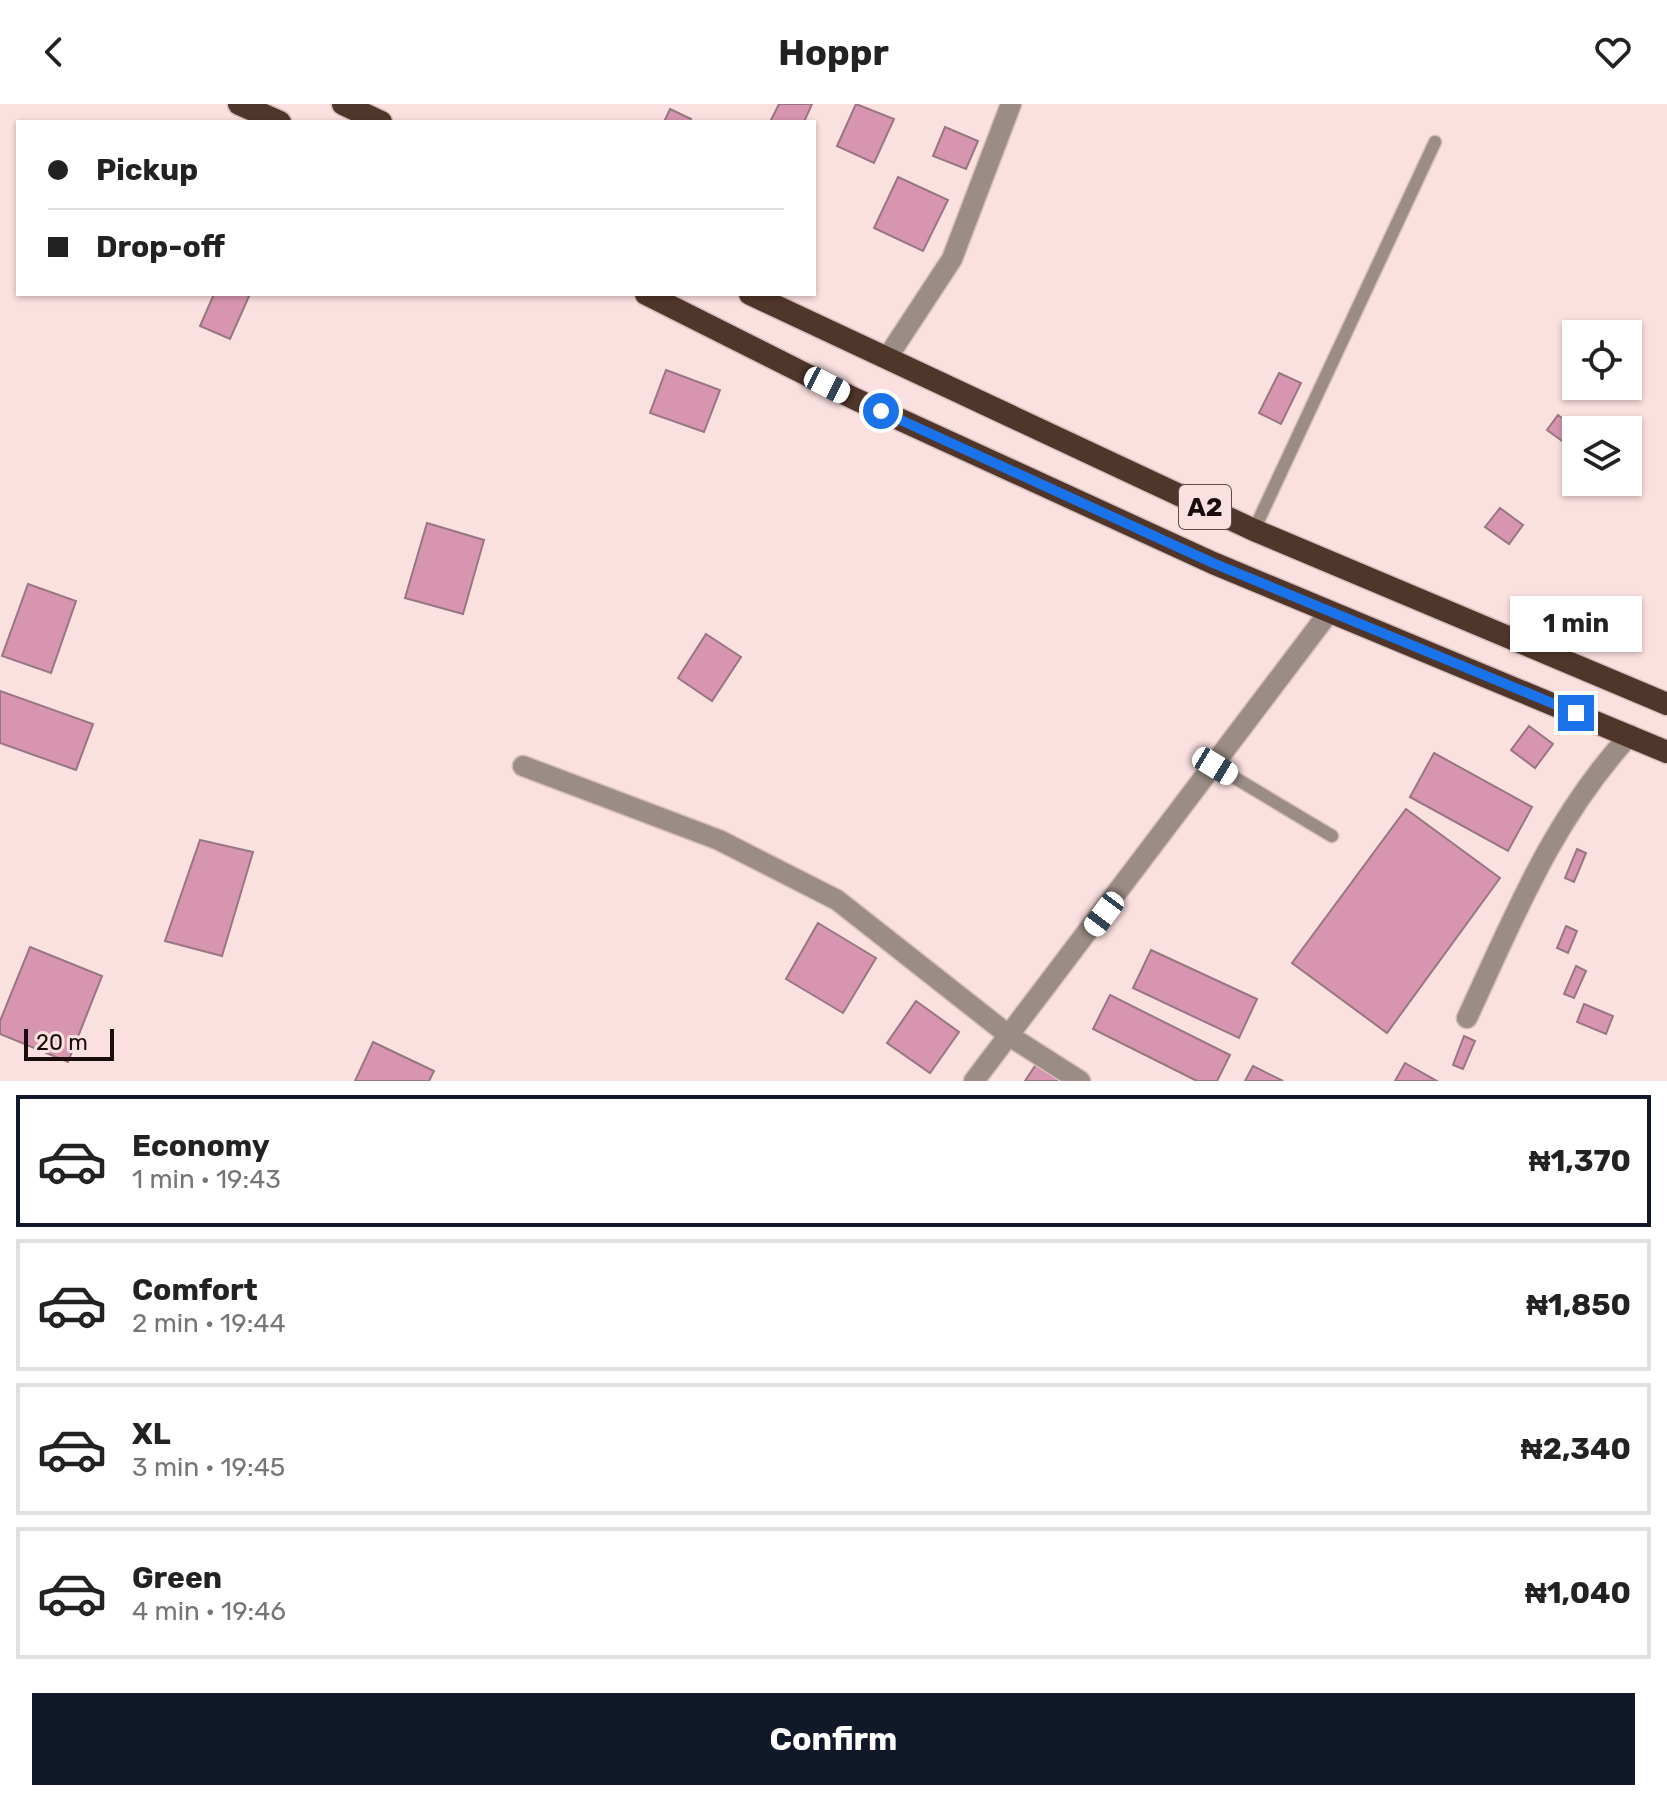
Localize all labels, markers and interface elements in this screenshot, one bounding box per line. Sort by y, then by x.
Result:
icon: back [32,30,76,74]
icon: heart [1591,30,1635,74]
text: Hoppr [778,31,889,74]
text: Pickup [96,152,198,188]
text: Drop-off [96,229,225,265]
map controls [1562,320,1642,496]
button: locate [1562,320,1642,400]
car [800,363,854,407]
route start [863,393,899,429]
button: layers [1562,416,1642,496]
road number: A2 [1179,485,1231,529]
callout: 1 min [1510,597,1642,653]
text: 1 min [1543,608,1609,639]
route end [1558,695,1594,731]
car [1188,743,1242,789]
car [1080,888,1128,940]
scale bar [24,1025,114,1061]
text: 20 m [36,1029,88,1056]
icon: car [36,1125,108,1197]
text: Economy [132,1128,270,1164]
text: ₦1,370 [1529,1143,1631,1179]
text: 1 min · 19:43 [132,1164,281,1195]
icon: car [36,1269,108,1341]
text: Comfort [132,1272,258,1308]
text: ₦1,850 [1526,1287,1631,1323]
text: 2 min · 19:44 [132,1308,286,1339]
icon: car [36,1413,108,1485]
text: XL [132,1416,171,1452]
text: ₦2,340 [1521,1431,1631,1467]
text: 3 min · 19:45 [132,1452,285,1483]
icon: car [36,1557,108,1629]
text: Green [132,1560,222,1596]
text: ₦1,040 [1525,1575,1631,1611]
text: 4 min · 19:46 [132,1596,286,1627]
button: Confirm [32,1693,1635,1785]

